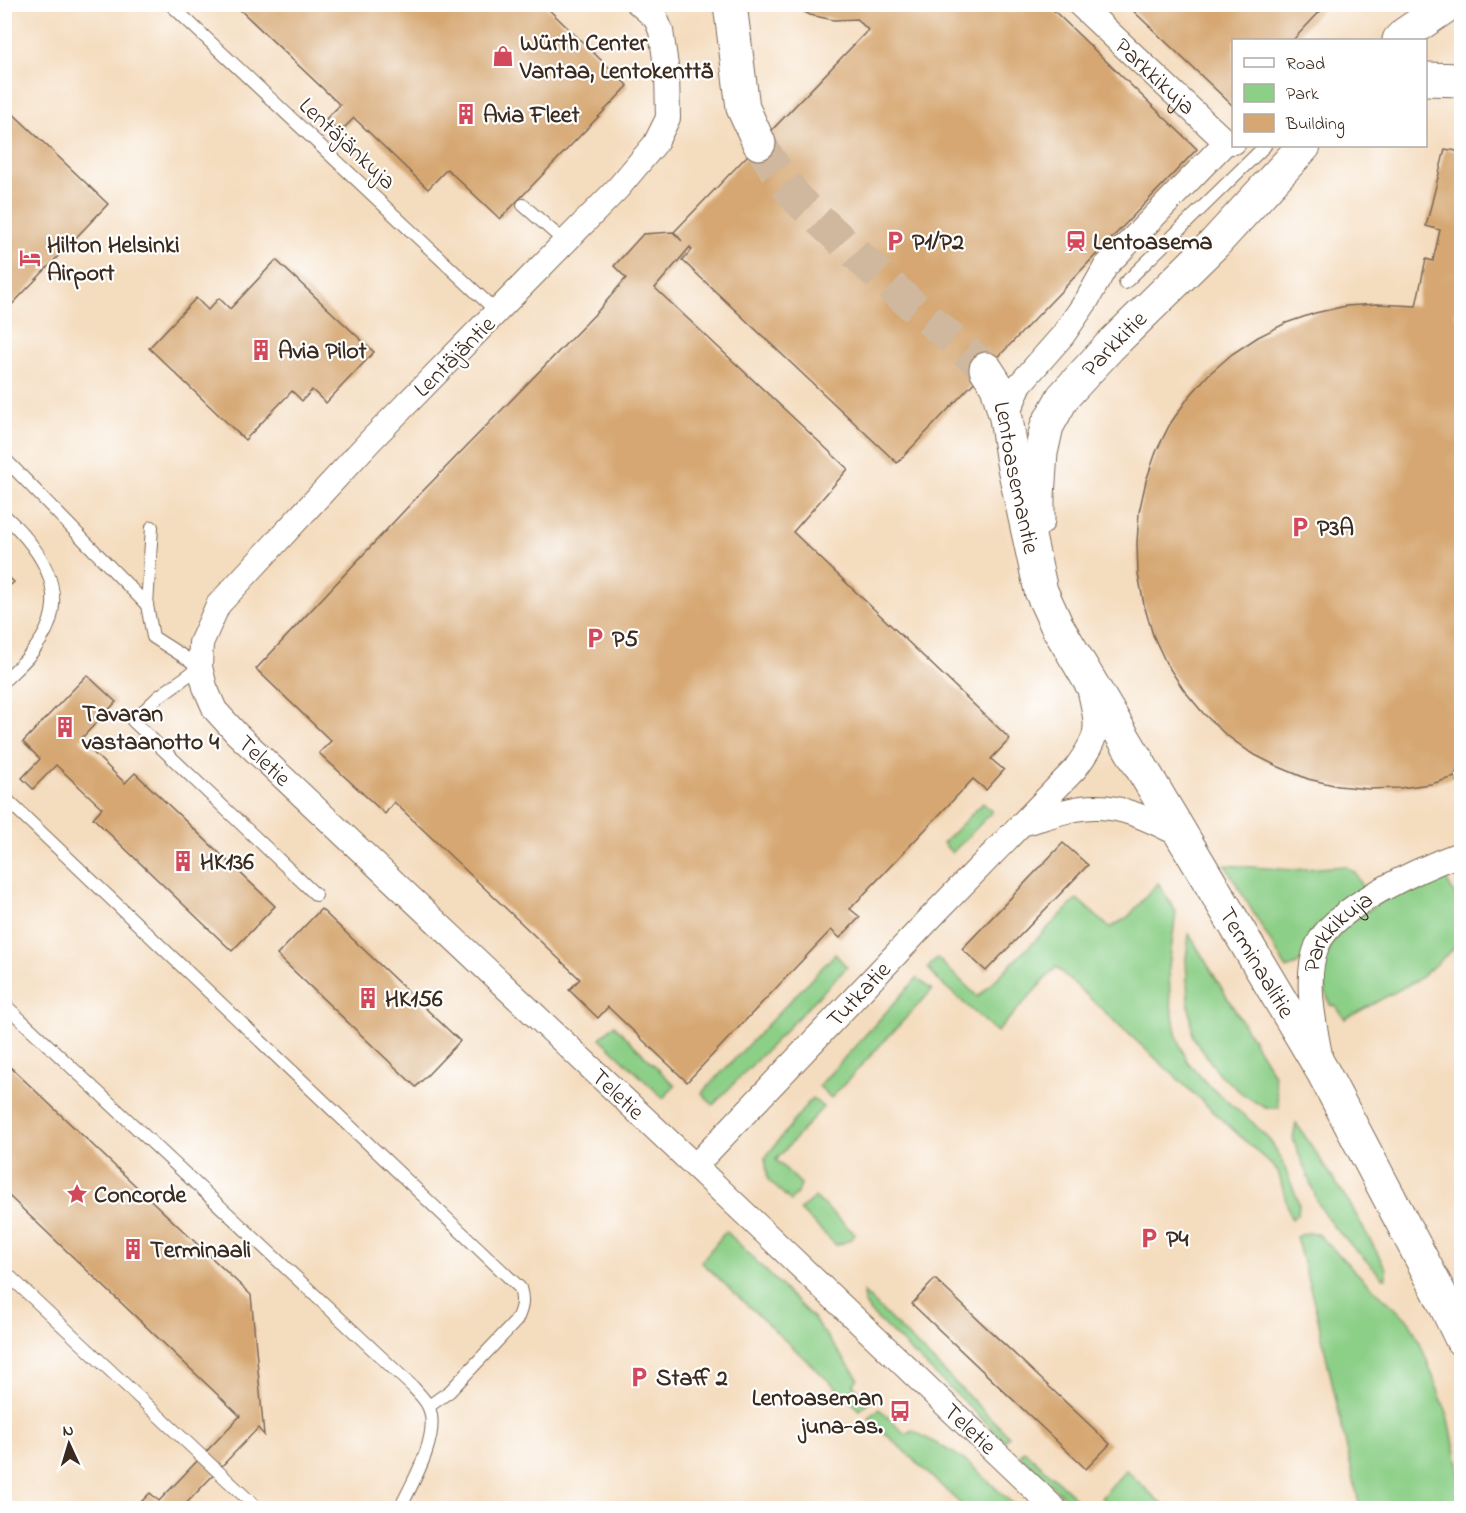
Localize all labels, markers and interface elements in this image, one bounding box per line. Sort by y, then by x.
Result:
place label: Würth Center Vantaa, Lentokenttä [519,27,714,90]
street label: Parkkikuja [1105,31,1202,125]
legend [1232,39,1427,147]
shop icon: Würth Center Vantaa, Lentokenttä [491,44,515,68]
text: Road [1286,52,1325,78]
text: Park [1286,82,1319,108]
street label: Lentäjänkuja [290,90,403,199]
place label: Avia Fleet [483,99,580,134]
building icon: Avia Fleet [454,102,478,126]
text: Building [1285,112,1345,139]
place label: P1/P2 [912,226,964,261]
place label: Lentoasema [1093,226,1213,261]
place label: Hilton Helsinki Airport [47,229,180,292]
parking icon: P1/P2 [883,229,907,253]
station icon: Lentoasema [1064,229,1088,253]
hotel icon: Hilton Helsinki Airport [18,246,42,270]
street label: Parkkitie [1075,303,1157,386]
street label: Lentäjäntie [407,309,505,407]
place label: Avia Pilot [278,335,368,370]
building icon: Avia Pilot [249,338,273,362]
street label: Lentoasemantie [982,398,1047,558]
place label: P3A [1317,512,1354,547]
parking icon: P3A [1288,515,1312,539]
place label: P5 [612,623,638,658]
parking icon: P5 [583,626,607,650]
place label: Tavaran vastaanotto 4 [81,698,219,761]
building icon: Tavaran vastaanotto 4 [53,715,77,739]
street label: Teletie [228,728,298,796]
place label: HK136 [200,846,254,881]
building icon: HK136 [171,849,195,873]
street label: Parkkikuja [1296,884,1381,975]
street label: Terminaalitie [1209,901,1302,1026]
street label: Tutkatie [819,954,901,1037]
place label: HK156 [385,983,443,1018]
building icon: HK156 [356,986,380,1010]
street label: Teletie [582,1061,651,1130]
place label: Concorde [94,1179,188,1214]
place icon: Concorde [65,1182,89,1206]
place label: P4 [1166,1223,1188,1258]
parking icon: P4 [1137,1226,1161,1250]
place label: Terminaali [150,1234,251,1269]
building icon: Terminaali [121,1237,145,1261]
place label: Staff 2 [656,1362,728,1397]
parking icon: Staff 2 [627,1365,651,1389]
place label: Lentoaseman juna-as. [752,1382,883,1445]
street label: Teletie [934,1396,1004,1465]
bus stop icon: Lentoaseman juna-as. [888,1399,912,1423]
north arrow [39,1414,99,1474]
text: N [62,1419,75,1443]

